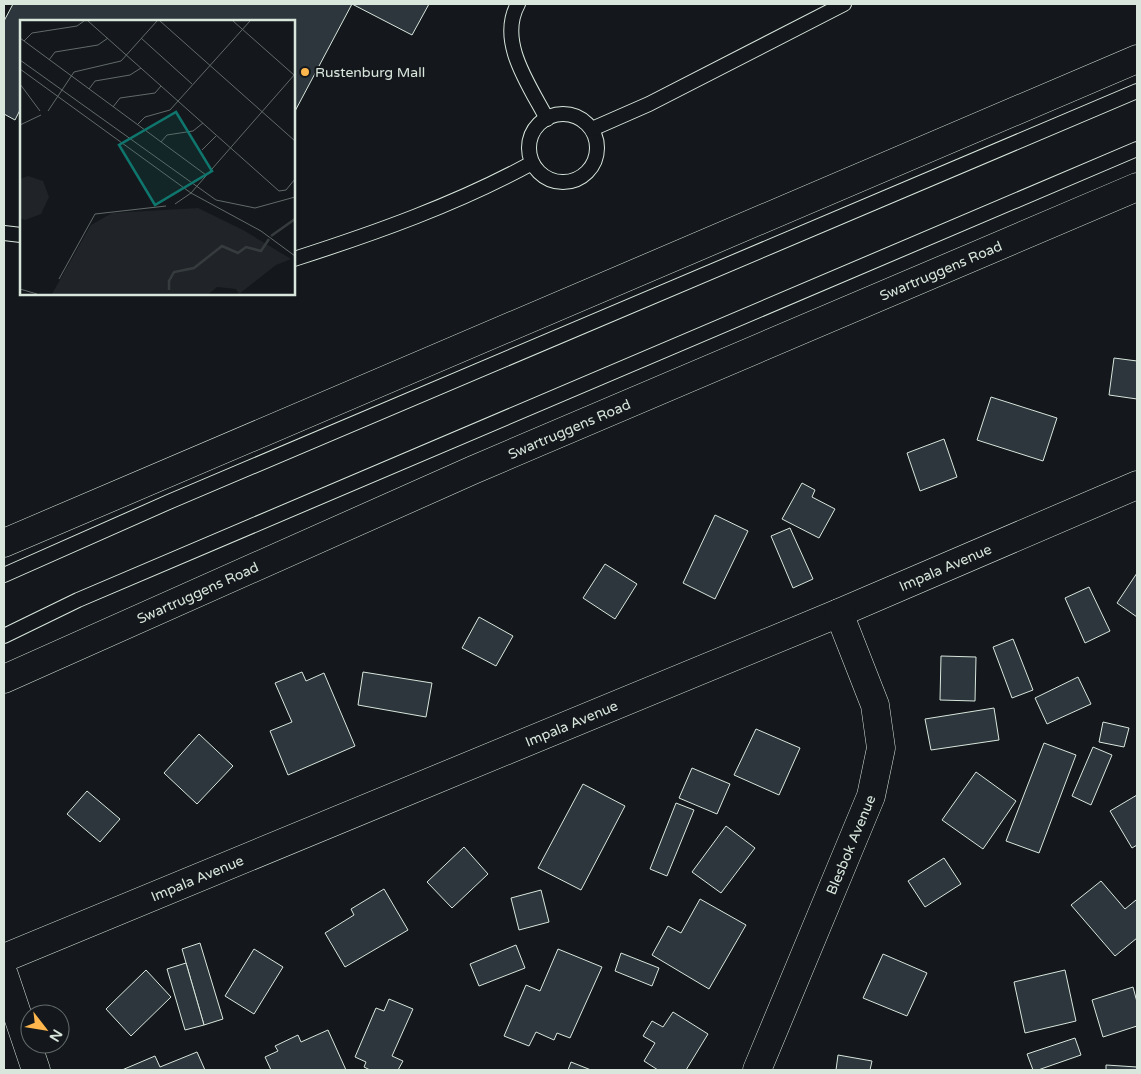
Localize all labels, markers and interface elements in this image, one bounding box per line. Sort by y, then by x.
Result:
inset map [20,20,295,295]
place label: Rustenburg Mall [315,64,425,81]
marker: Rustenburg Mall [299,66,311,78]
street label: Swartruggens Road [877,237,1005,305]
street label: Swartruggens Road [506,396,633,463]
street label: Impala Avenue [897,541,994,595]
street label: Swartruggens Road [134,559,261,628]
street label: Impala Avenue [523,697,621,751]
street label: Blesbok Avenue [823,792,880,897]
street label: Impala Avenue [149,852,246,905]
north arrow [20,1004,70,1054]
text: N [46,1026,66,1045]

